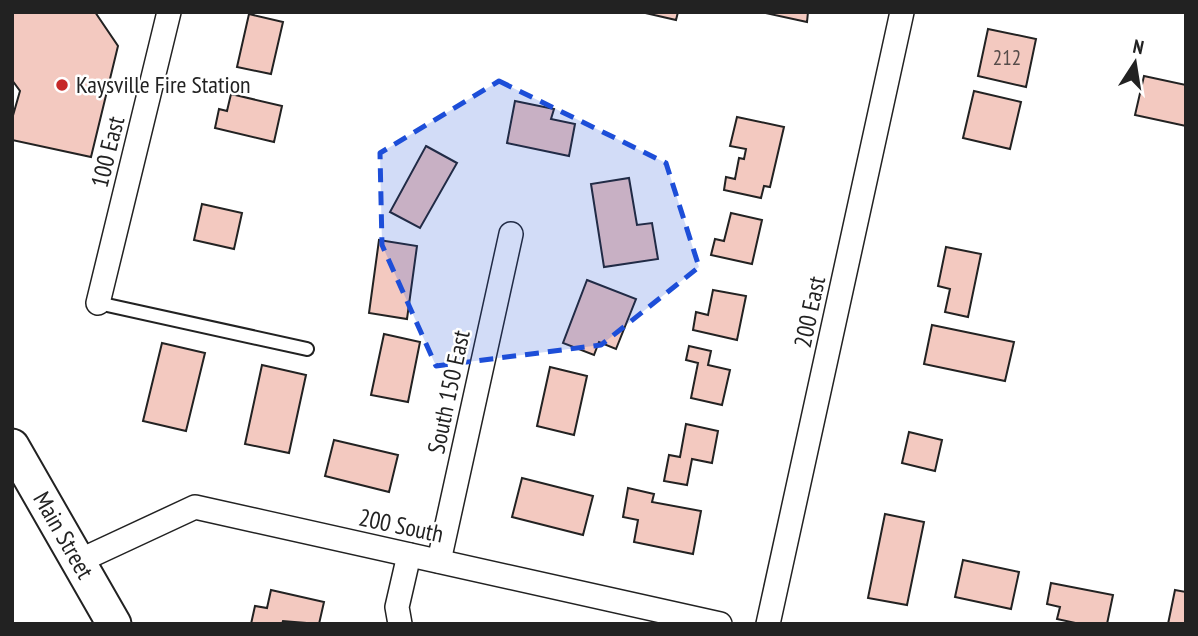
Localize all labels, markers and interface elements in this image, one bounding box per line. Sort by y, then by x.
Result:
north arrow [1100,28,1170,98]
text: N [1131,34,1146,59]
house number: 212 [993,44,1021,71]
place label: Kaysville Fire Station [76,69,251,100]
marker: Kaysville Fire Station [54,77,70,93]
street label: 100 East [84,113,131,191]
street label: 200 East [787,273,832,350]
street label: South 150 East [420,327,477,456]
street label: Main Street [26,486,101,585]
street label: 200 South [356,501,446,550]

